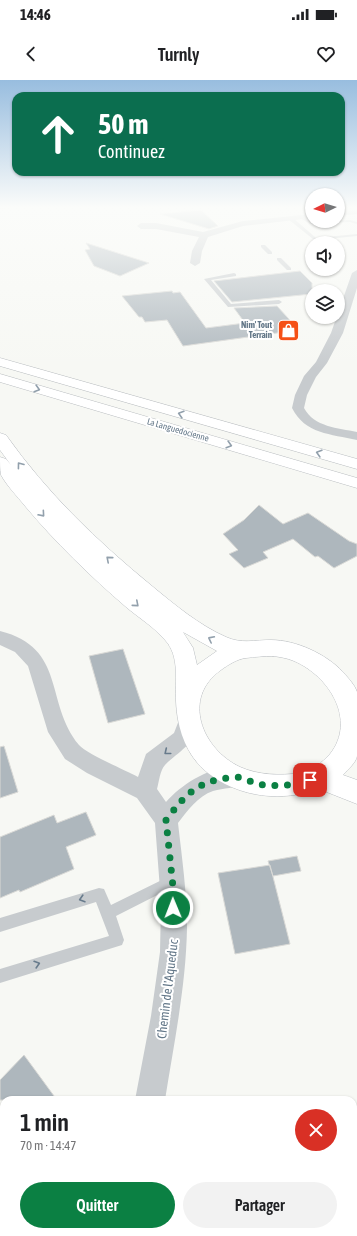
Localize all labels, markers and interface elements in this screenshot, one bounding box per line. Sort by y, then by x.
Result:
text: 14:46 [20,6,51,23]
icon: back [20,43,42,65]
icon: heart [315,43,337,65]
text: Turnly [158,44,199,65]
icon: ahead [32,108,84,160]
text: 50 m [98,108,148,140]
text: Continuez [98,141,165,162]
north arrow [305,188,345,228]
map controls [305,188,345,324]
button: sound [305,236,345,276]
button: layers [305,284,345,324]
shop icon: Nim' Tout Terrain [275,317,301,343]
place label: Nim' Tout Terrain [241,320,273,340]
one-way arrow [34,384,41,393]
one-way arrow [178,410,185,419]
street label: La Languedocienne [146,416,210,444]
one-way arrow [226,440,233,449]
one-way arrow [316,449,323,458]
one-way arrow [17,463,24,470]
one-way arrow [38,509,45,517]
one-way arrow [106,557,114,564]
one-way arrow [131,599,139,607]
one-way arrow [208,636,216,644]
one-way arrow [165,747,172,754]
pin [293,763,327,797]
icon: arrive [299,769,321,791]
position arrow [152,887,194,929]
one-way arrow [78,894,85,903]
street label: Chemin de l'Aqueduc [154,938,181,1040]
one-way arrow [34,960,41,969]
text: 1 min [20,1109,69,1136]
button: close [295,1109,337,1151]
text: 70 m · 14:47 [20,1138,76,1153]
button: Quitter [20,1182,175,1228]
button: Partager [183,1182,337,1228]

